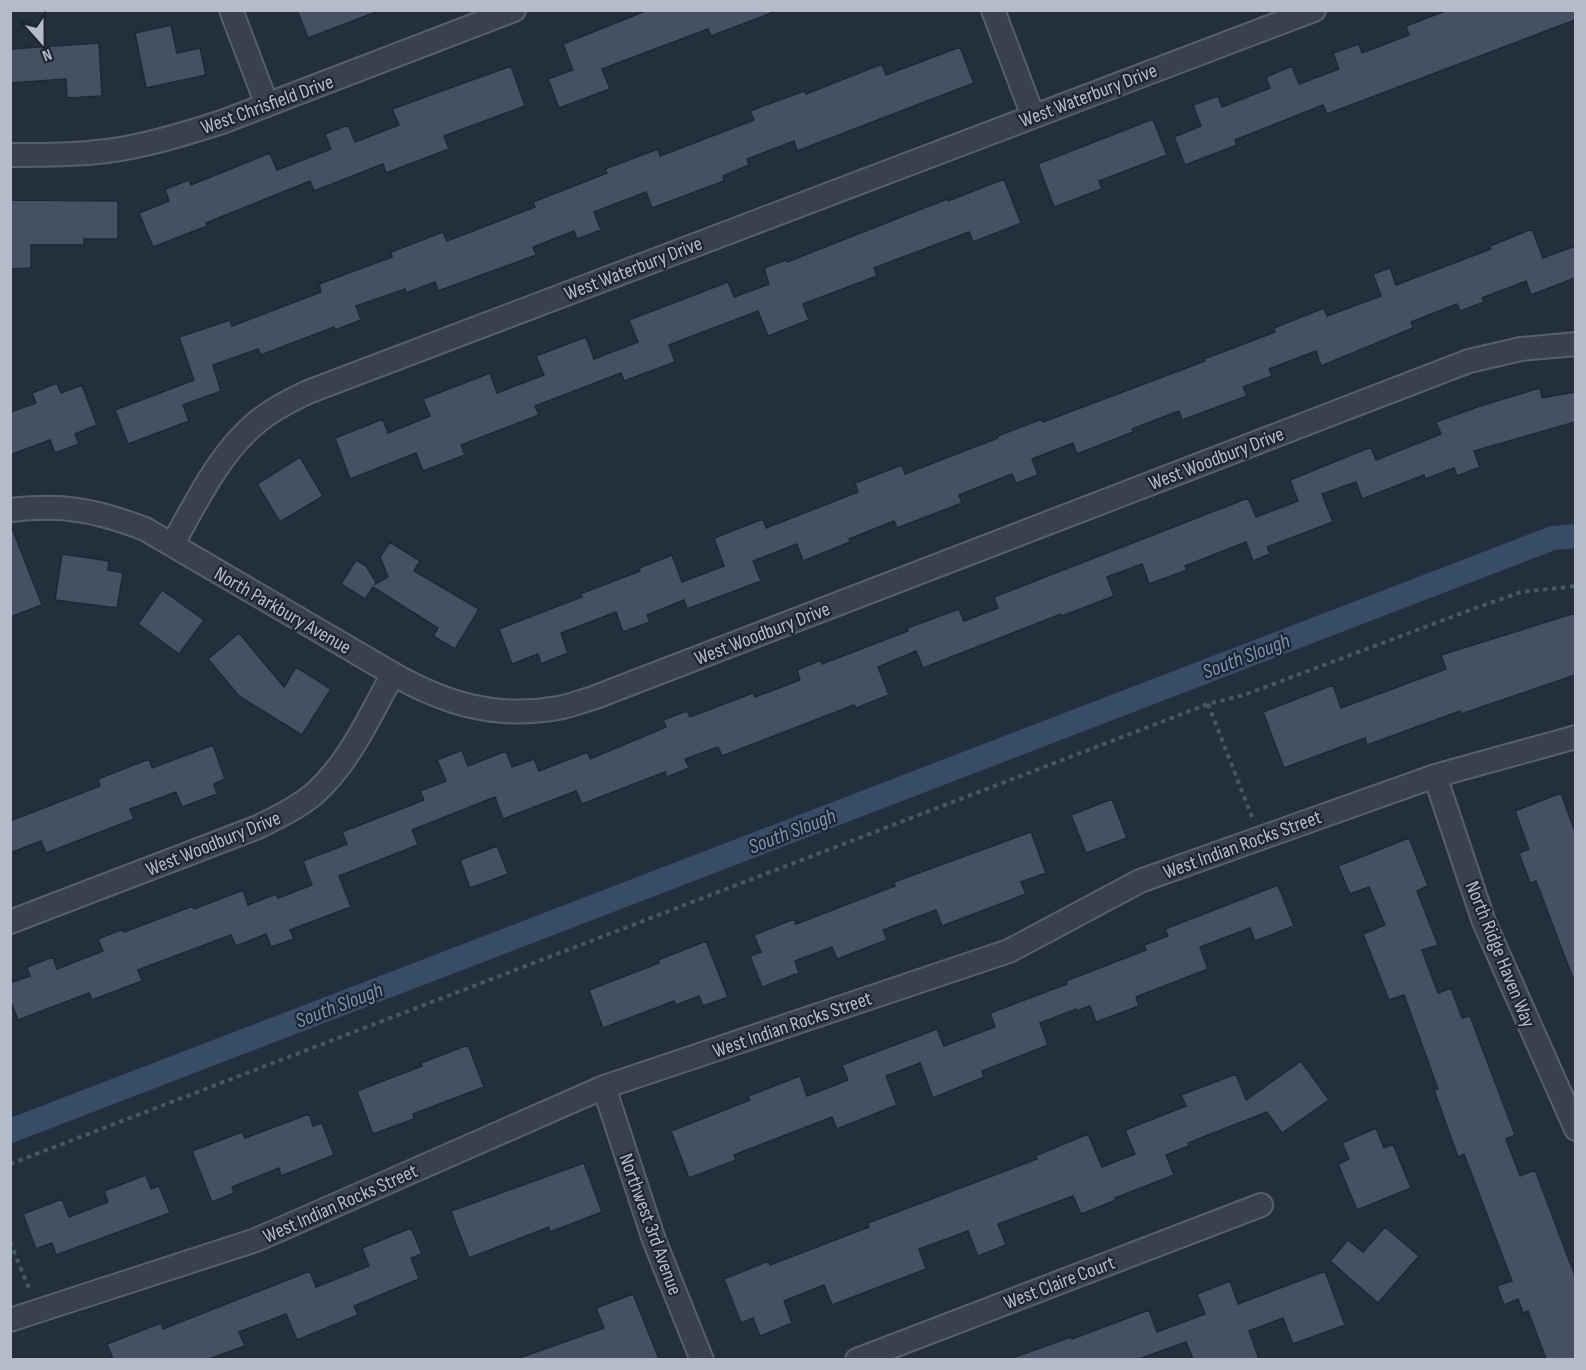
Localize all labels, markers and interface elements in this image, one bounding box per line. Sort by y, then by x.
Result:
north arrow [12,12,72,72]
text: N [39,44,54,65]
street label: West Waterbury Drive [1016,59,1161,133]
street label: West Chrisfield Drive [198,70,337,140]
street label: West Waterbury Drive [561,232,706,306]
street label: West Woodbury Drive [1145,422,1287,496]
street label: North Parkbury Avenue [210,562,355,660]
street label: West Woodbury Drive [691,597,833,671]
water label: South Slough [1199,628,1293,685]
water label: South Slough [745,803,839,860]
street label: West Indian Rocks Street [1160,805,1325,885]
street label: West Woodbury Drive [142,806,284,882]
street label: North Ridge Haven Way [1460,878,1540,1031]
water label: South Slough [292,977,386,1034]
street label: West Indian Rocks Street [710,986,875,1063]
street label: Northwest 3rd Avenue [613,1150,687,1298]
street label: West Indian Rocks Street [259,1159,421,1249]
street label: West Claire Court [1000,1251,1118,1315]

